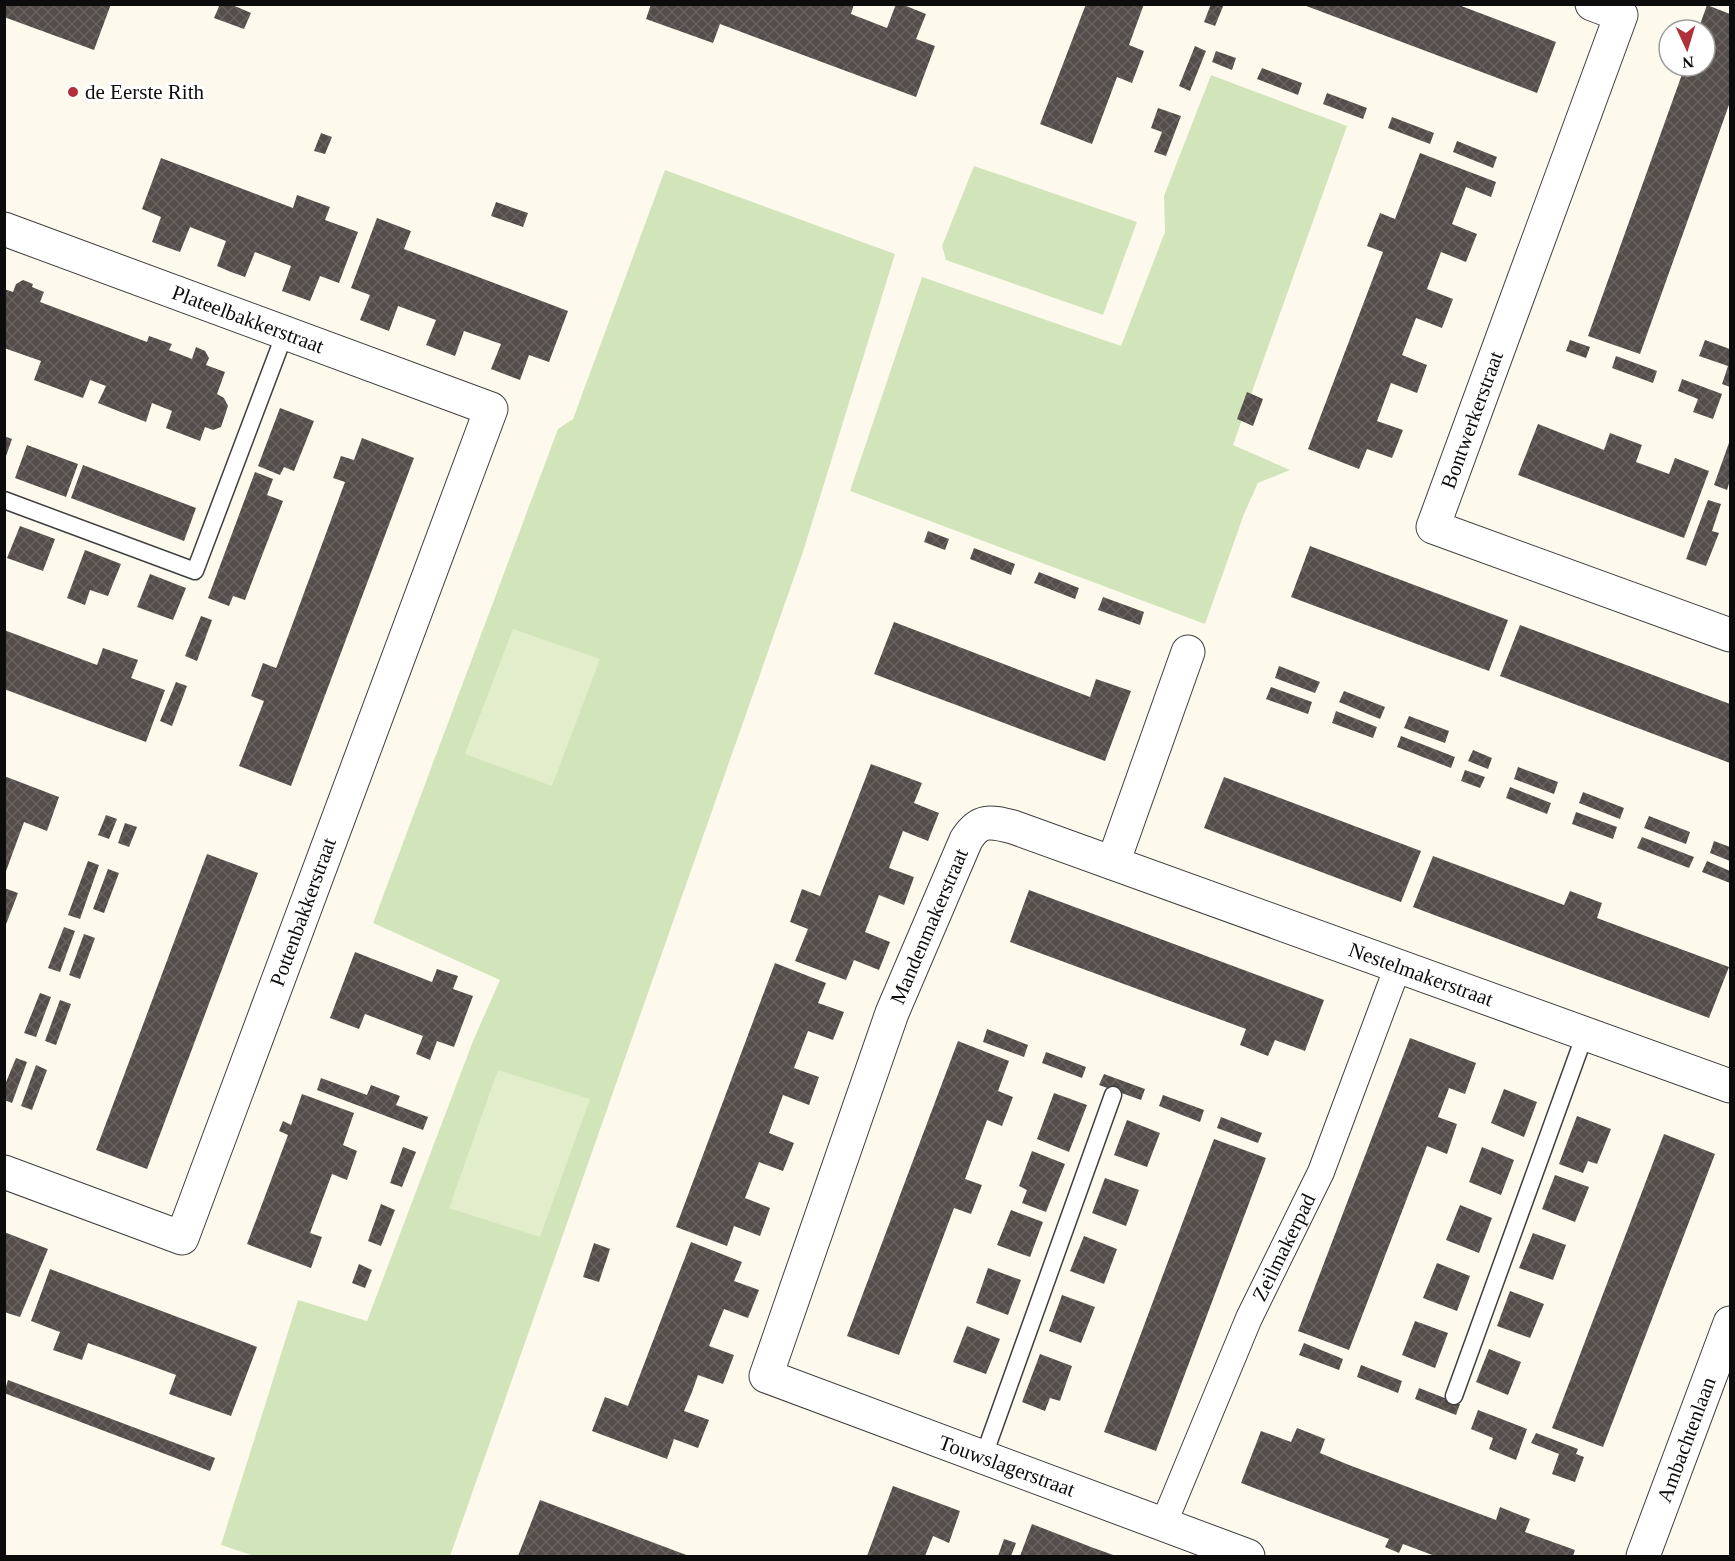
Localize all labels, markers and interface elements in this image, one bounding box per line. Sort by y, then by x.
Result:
north arrow [1657,18,1717,78]
text: N [1681,54,1694,71]
place label: de Eerste Rith [85,80,204,104]
marker: de Eerste Rith [66,85,80,99]
street label: Plateelbakkerstraat [169,280,327,358]
street label: Bontwerkerstraat [1436,348,1508,492]
street label: Pottenbakkerstraat [265,834,341,990]
street label: Mandenmakerstraat [885,845,973,1008]
street label: Nestelmakerstraat [1346,937,1497,1012]
street label: Zeilmakerpad [1247,1189,1321,1305]
street label: Ambachtenlaan [1652,1373,1721,1506]
street label: Touwslagerstraat [936,1430,1079,1502]

